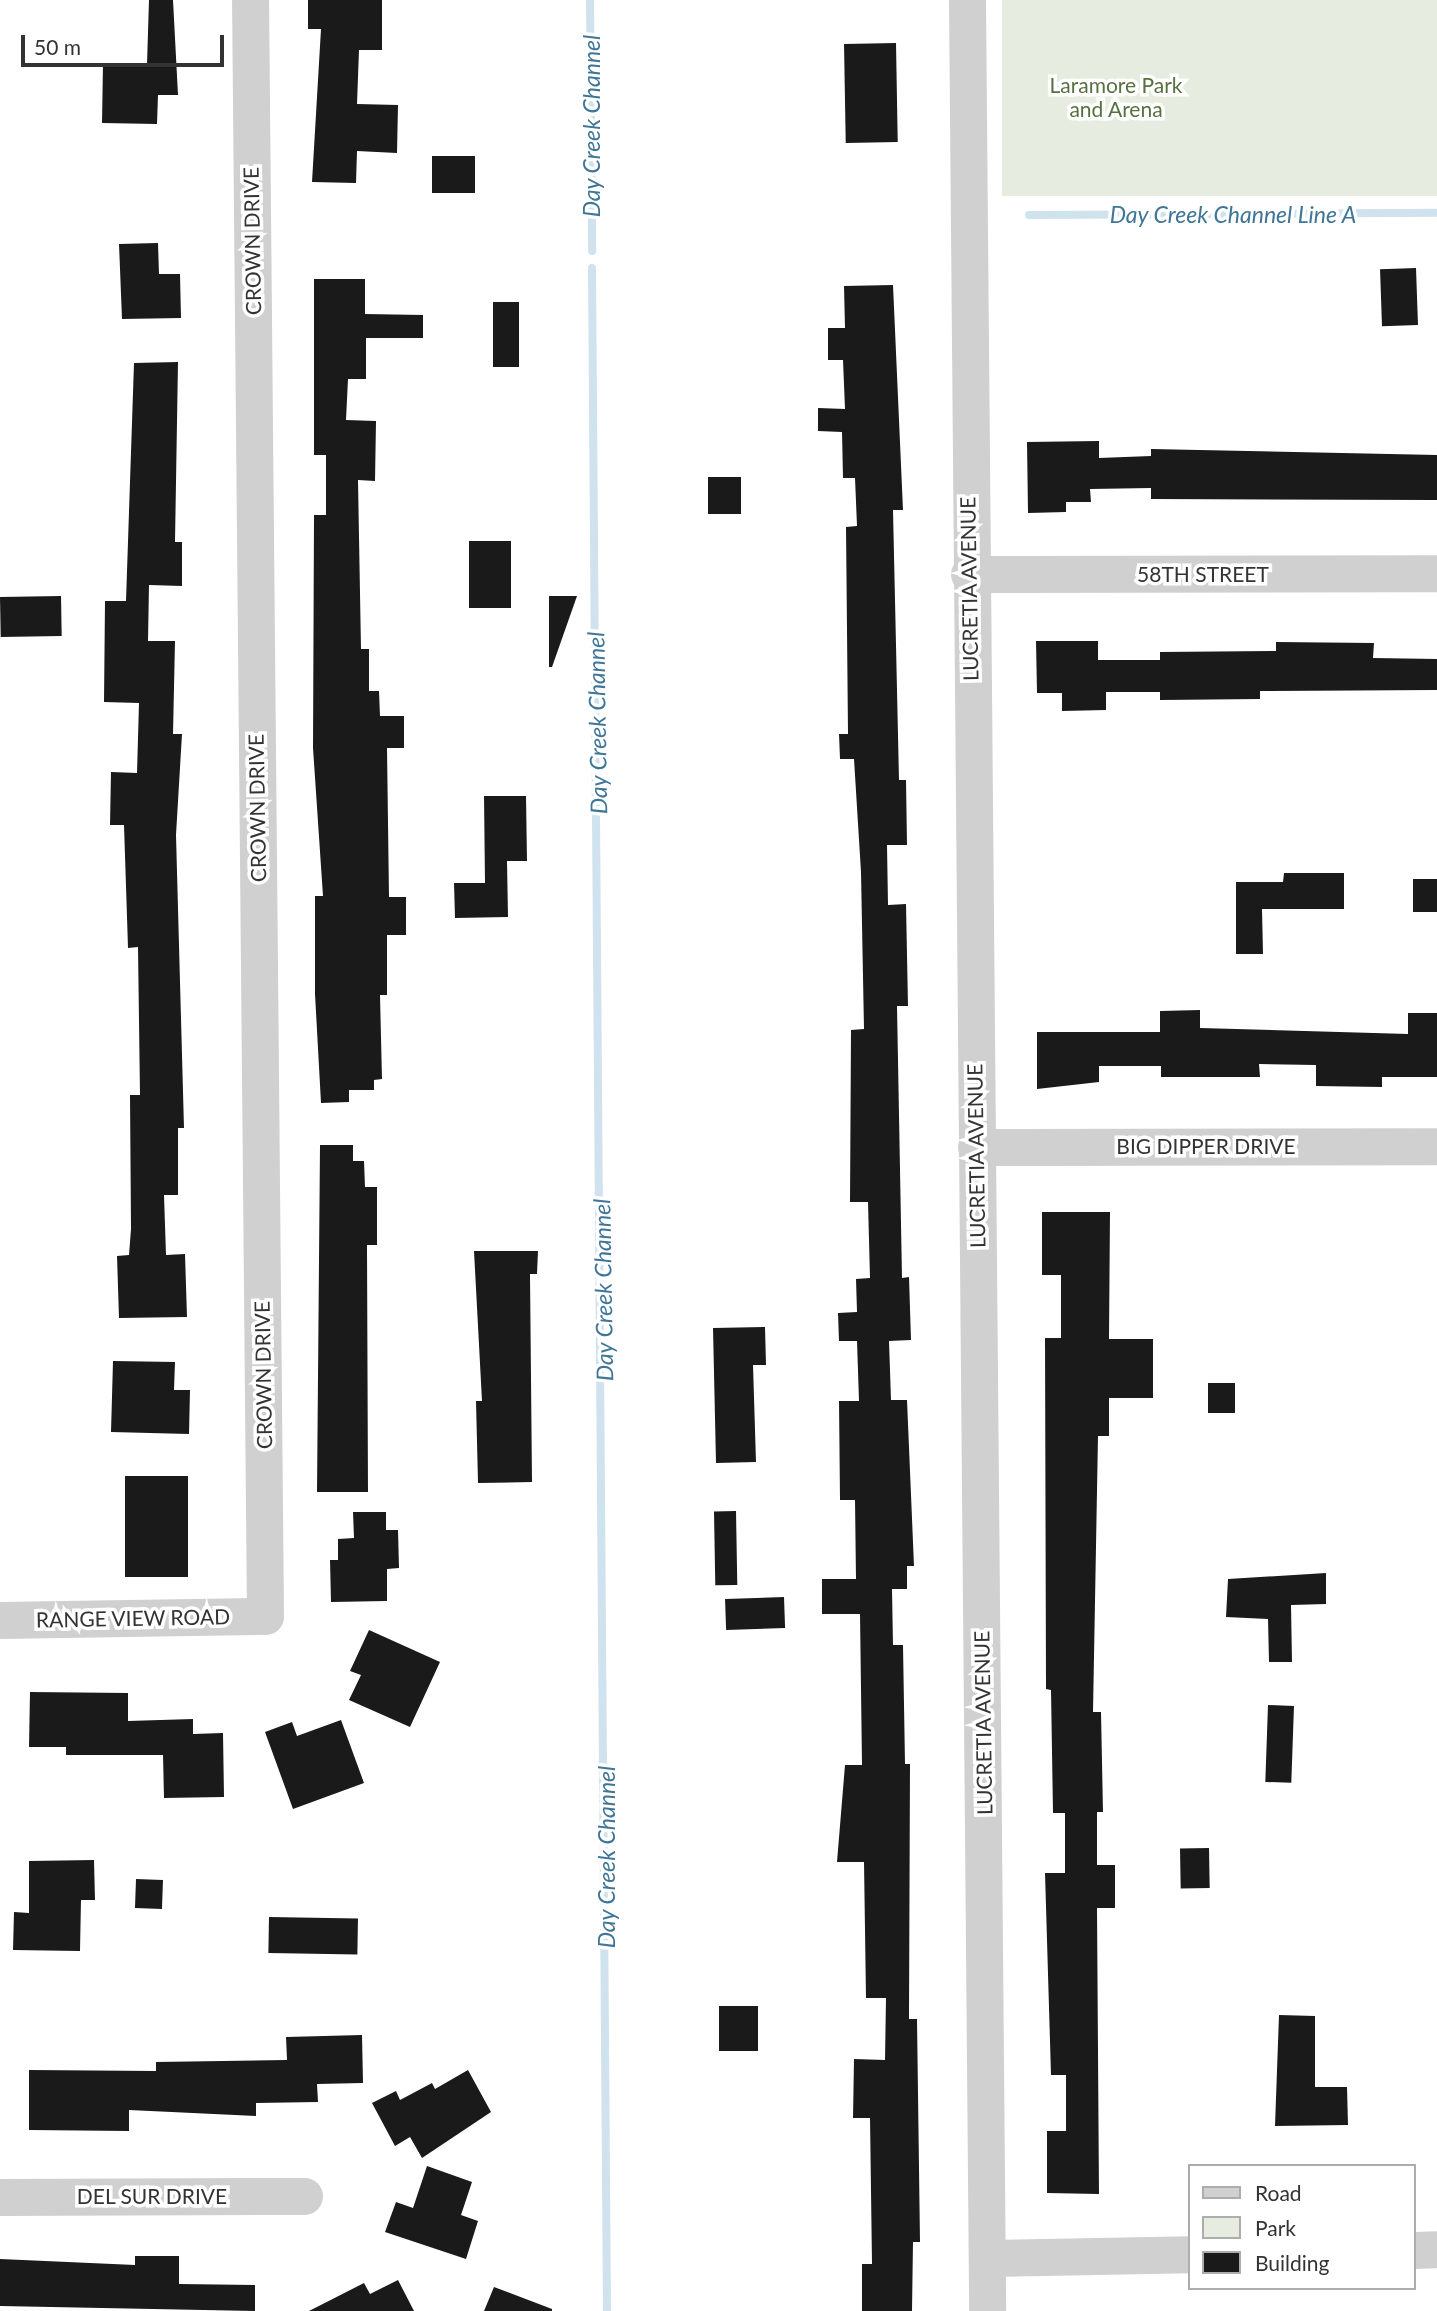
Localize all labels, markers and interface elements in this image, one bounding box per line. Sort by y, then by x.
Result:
scale bar [24,21,228,65]
text: 50 m [34,34,81,59]
water label: Day Creek Channel [577,34,605,218]
park label: Laramore Park and Arena [1049,72,1183,122]
street label: CROWN DRIVE [238,167,266,315]
water label: Day Creek Channel Line A [1109,200,1357,228]
street label: LUCRETIA AVENUE [955,496,983,682]
street label: 58TH STREET [1137,561,1269,587]
water label: Day Creek Channel [582,631,612,815]
street label: CROWN DRIVE [243,734,271,882]
street label: LUCRETIA AVENUE [962,1063,990,1249]
street label: BIG DIPPER DRIVE [1116,1133,1296,1159]
water label: Day Creek Channel [588,1198,618,1382]
street label: CROWN DRIVE [249,1301,277,1449]
street label: RANGE VIEW ROAD [35,1604,231,1632]
street label: LUCRETIA AVENUE [969,1630,997,1816]
water label: Day Creek Channel [592,1765,620,1949]
legend [1188,2164,1416,2290]
text: Road [1255,2180,1302,2205]
street label: DEL SUR DRIVE [77,2183,227,2209]
text: Park [1255,2215,1296,2240]
text: Building [1255,2250,1330,2275]

